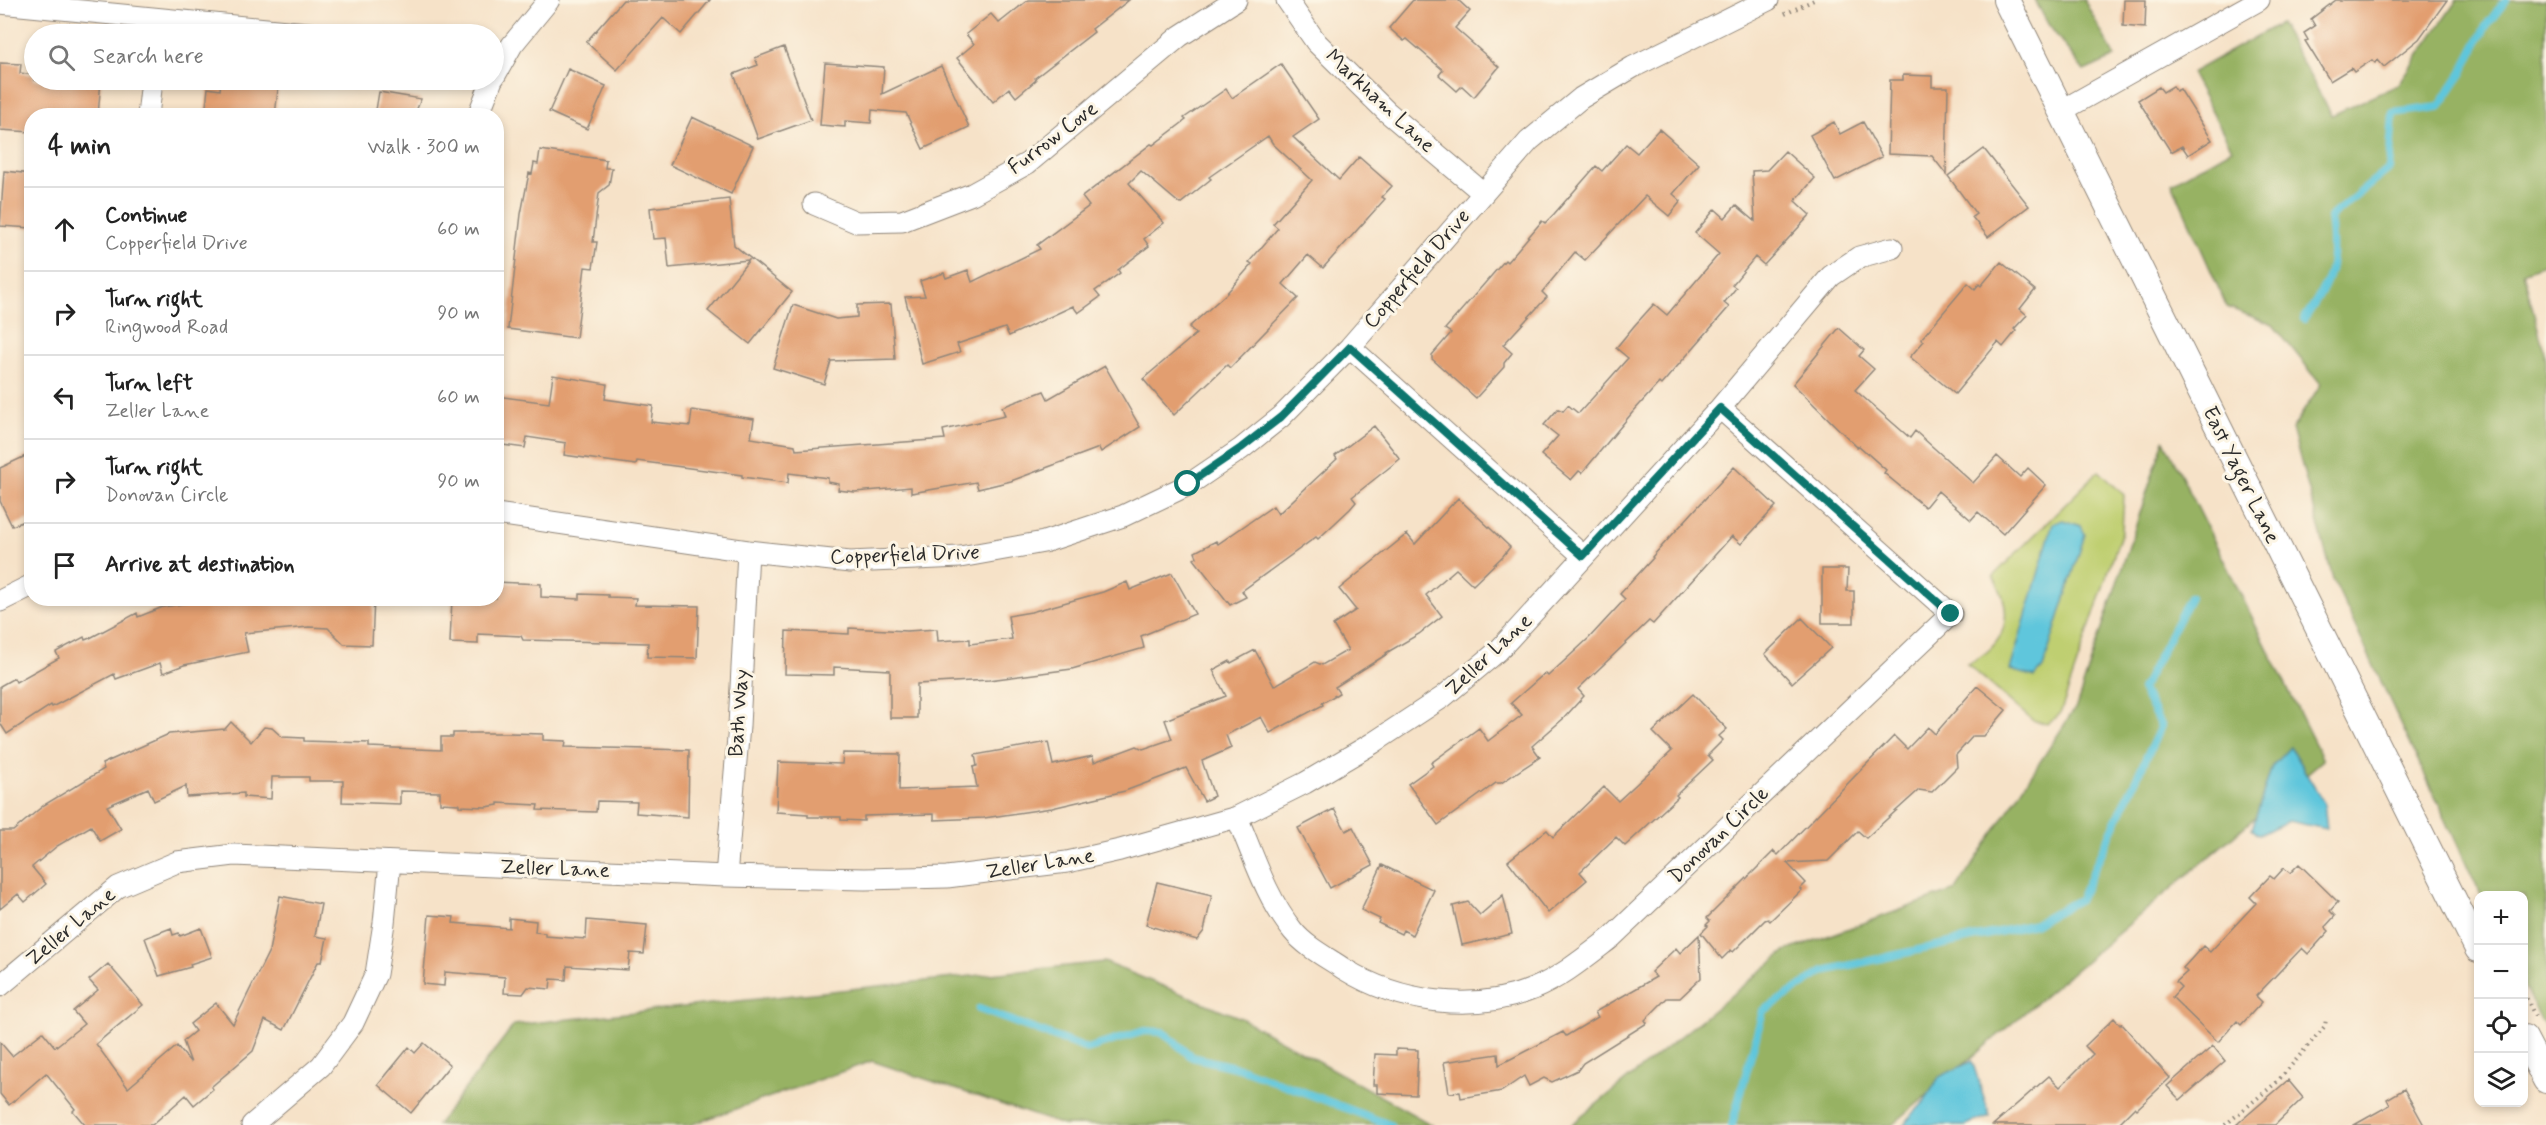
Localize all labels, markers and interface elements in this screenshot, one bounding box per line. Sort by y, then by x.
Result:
search box [24,24,504,90]
icon: search [45,41,78,74]
text: Search here [93,43,204,71]
street label: Markham Lane [1319,43,1441,159]
street label: Furrow Cove [1002,95,1104,181]
text: 4 min [48,130,111,164]
text: Walk · 300 m [368,134,480,161]
text: Continue [105,202,187,230]
street label: Copperfield Drive [1357,203,1477,335]
icon: ahead [48,213,81,246]
text: 60 m [437,216,480,243]
text: Copperfield Drive [105,230,248,257]
text: Turn right [105,286,203,314]
icon: right [48,297,81,330]
text: 90 m [437,300,480,327]
text: Ringwood Road [105,314,228,341]
text: Turn left [105,370,193,398]
icon: left [48,381,81,414]
text: 60 m [437,384,480,411]
text: Zeller Lane [105,398,209,425]
street label: East Yager Lane [2194,402,2286,549]
text: Turn right [105,454,203,482]
icon: right [48,465,81,498]
text: 90 m [437,468,480,495]
route start [1174,470,1200,496]
text: Donovan Circle [105,482,229,509]
street label: Copperfield Drive [830,538,980,572]
icon: arrive [48,549,81,582]
text: Arrive at destination [105,551,295,579]
route end [1937,600,1963,626]
street label: Zeller Lane [1439,607,1539,703]
street label: Bath Way [722,668,756,758]
street label: Donovan Circle [1663,780,1775,890]
street label: Zeller Lane [984,842,1096,886]
street label: Zeller Lane [500,853,610,885]
street label: Zeller Lane [20,881,122,973]
map controls [2474,891,2528,1107]
button: + [2474,891,2528,945]
button: − [2474,945,2528,999]
button: locate [2474,999,2528,1053]
button: layers [2474,1053,2528,1107]

